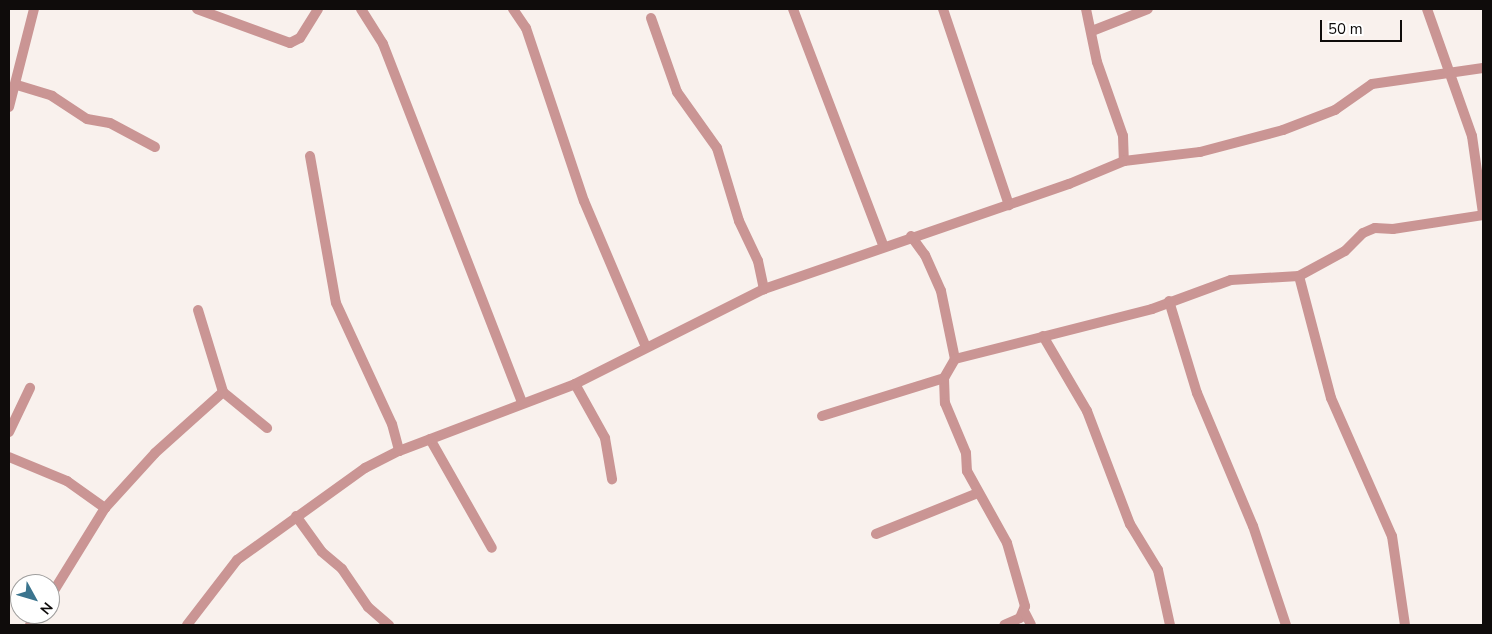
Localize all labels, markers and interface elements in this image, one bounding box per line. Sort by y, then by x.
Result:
scale bar [1322,10,1404,42]
text: 50 m [1328,19,1363,39]
north arrow [10,574,60,624]
text: N [36,598,57,618]

